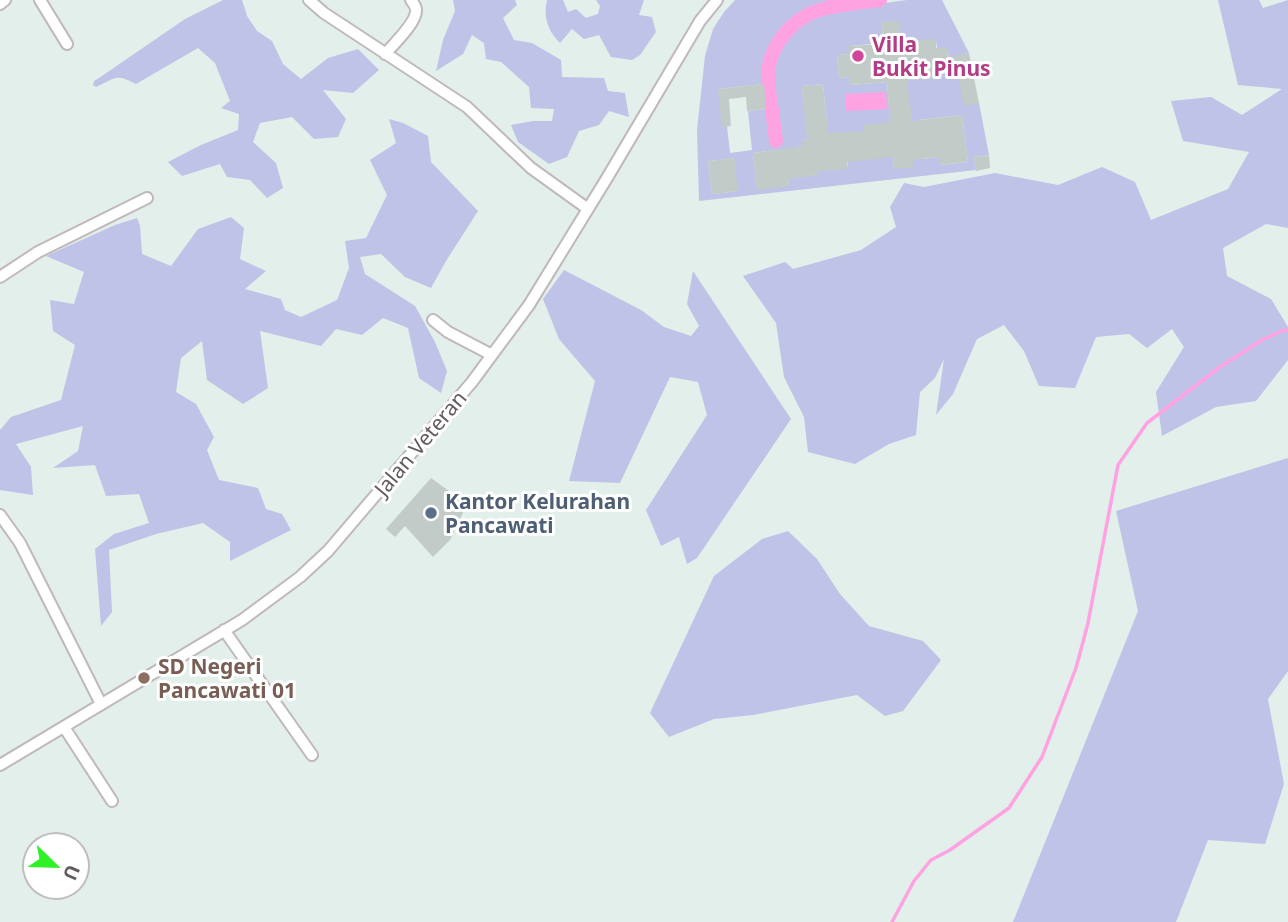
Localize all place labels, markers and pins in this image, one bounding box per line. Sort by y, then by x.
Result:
place label: Villa Bukit Pinus [872,30,991,82]
marker: Villa Bukit Pinus [850,48,866,64]
place label: Kantor Kelurahan Pancawati [445,487,630,539]
marker: Kantor Kelurahan Pancawati [423,505,439,521]
place label: SD Negeri Pancawati 01 [158,652,296,704]
marker: SD Negeri Pancawati 01 [136,670,152,686]

